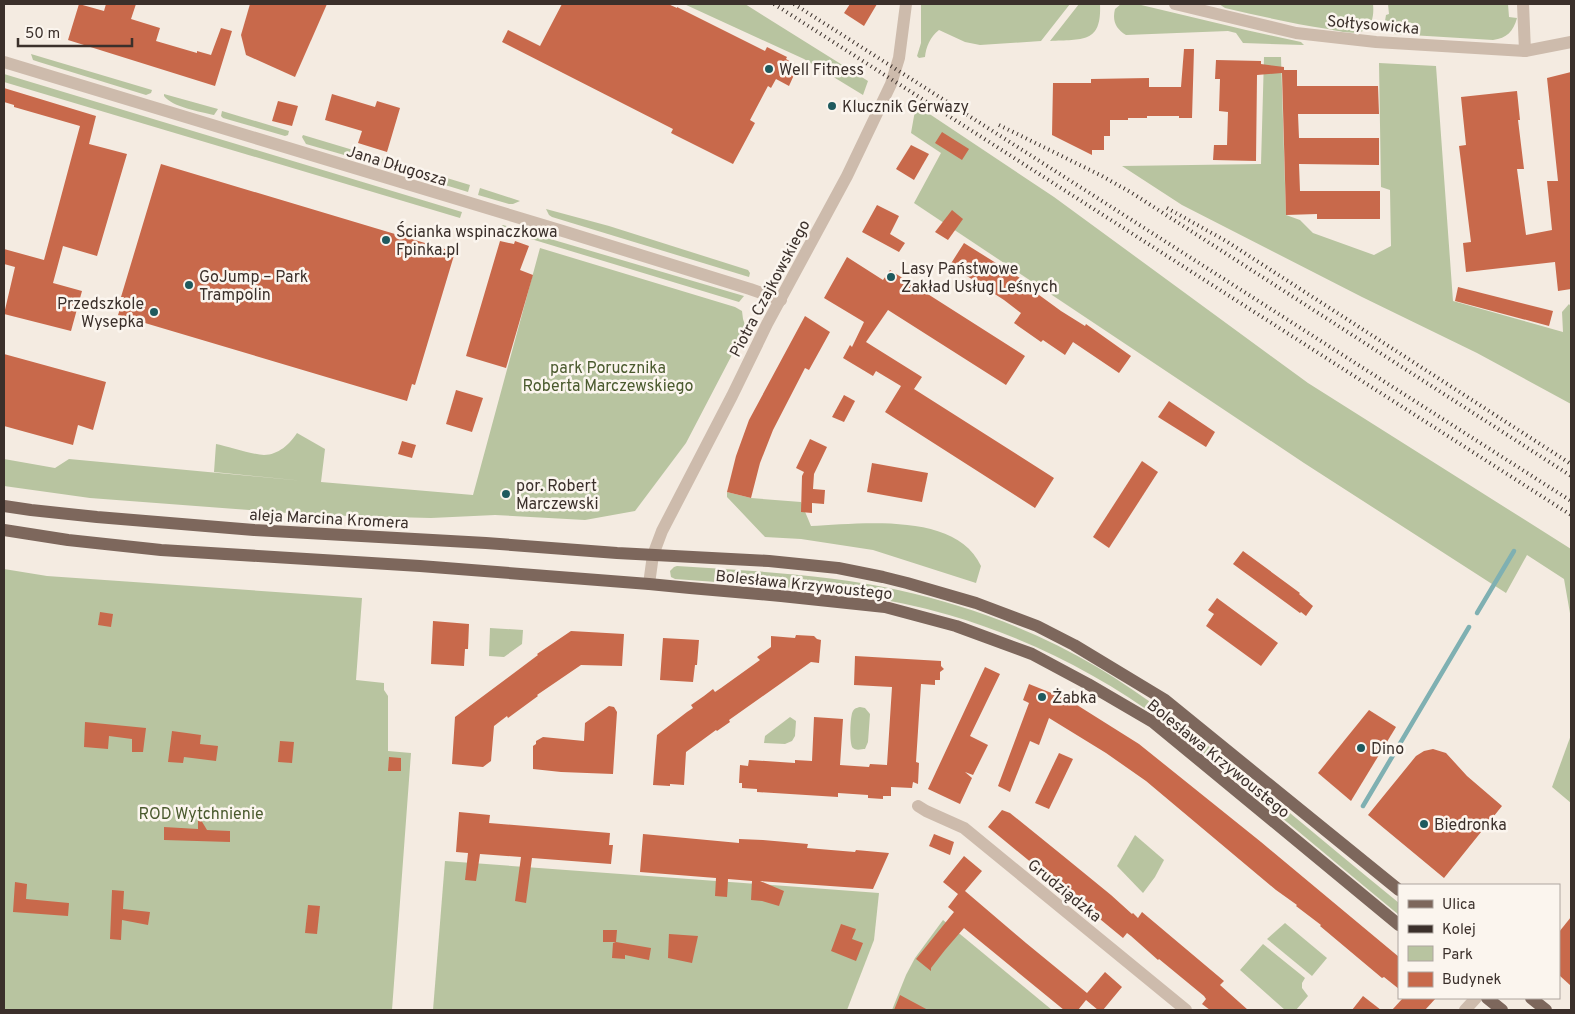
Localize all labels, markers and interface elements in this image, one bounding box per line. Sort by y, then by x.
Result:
street label: Sołtysowicka [1326,12,1420,40]
scale bar [18,15,131,47]
text: 50 m [25,25,60,44]
place label: Well Fitness [779,61,864,81]
marker: Well Fitness [763,63,775,75]
place label: Klucznik Gerwazy [842,98,969,118]
marker: Klucznik Gerwazy [826,100,838,112]
street label: Jana Długosza [344,142,449,192]
street label: Piotra Czajkowskiego [726,217,815,361]
place label: Ścianka wspinaczkowa Fpinka.pl [396,221,557,261]
marker: Ścianka wspinaczkowa Fpinka.pl [380,234,392,246]
place label: Lasy Państwowe Zakład Usług Leśnych [901,260,1058,298]
place label: GoJump – Park Trampolin [199,268,308,306]
marker: Lasy Państwowe Zakład Usług Leśnych [885,271,897,283]
marker: GoJump – Park Trampolin [183,279,195,291]
place label: Przedszkole Wysepka [57,295,144,333]
marker: Przedszkole Wysepka [148,306,160,318]
park label: park Porucznika Roberta Marczewskiego [523,359,694,397]
place label: por. Robert Marczewski [516,477,598,515]
marker: por. Robert Marczewski [500,488,512,500]
street label: aleja Marcina Kromera [249,506,409,534]
street label: Bolesława Krzywoustego [714,567,893,605]
place label: Żabka [1052,688,1096,709]
marker: Żabka [1036,691,1048,703]
street label: Bolesława Krzywoustego [1142,696,1293,823]
place label: Dino [1371,740,1404,760]
marker: Dino [1355,742,1367,754]
park label: ROD Wytchnienie [138,805,264,825]
place label: Biedronka [1434,816,1507,836]
marker: Biedronka [1418,818,1430,830]
street label: Grudziądzka [1023,856,1105,927]
legend [1398,884,1560,999]
text: Ulica [1442,896,1475,915]
text: Kolej [1442,921,1476,940]
text: Park [1442,946,1473,965]
text: Budynek [1442,971,1501,990]

